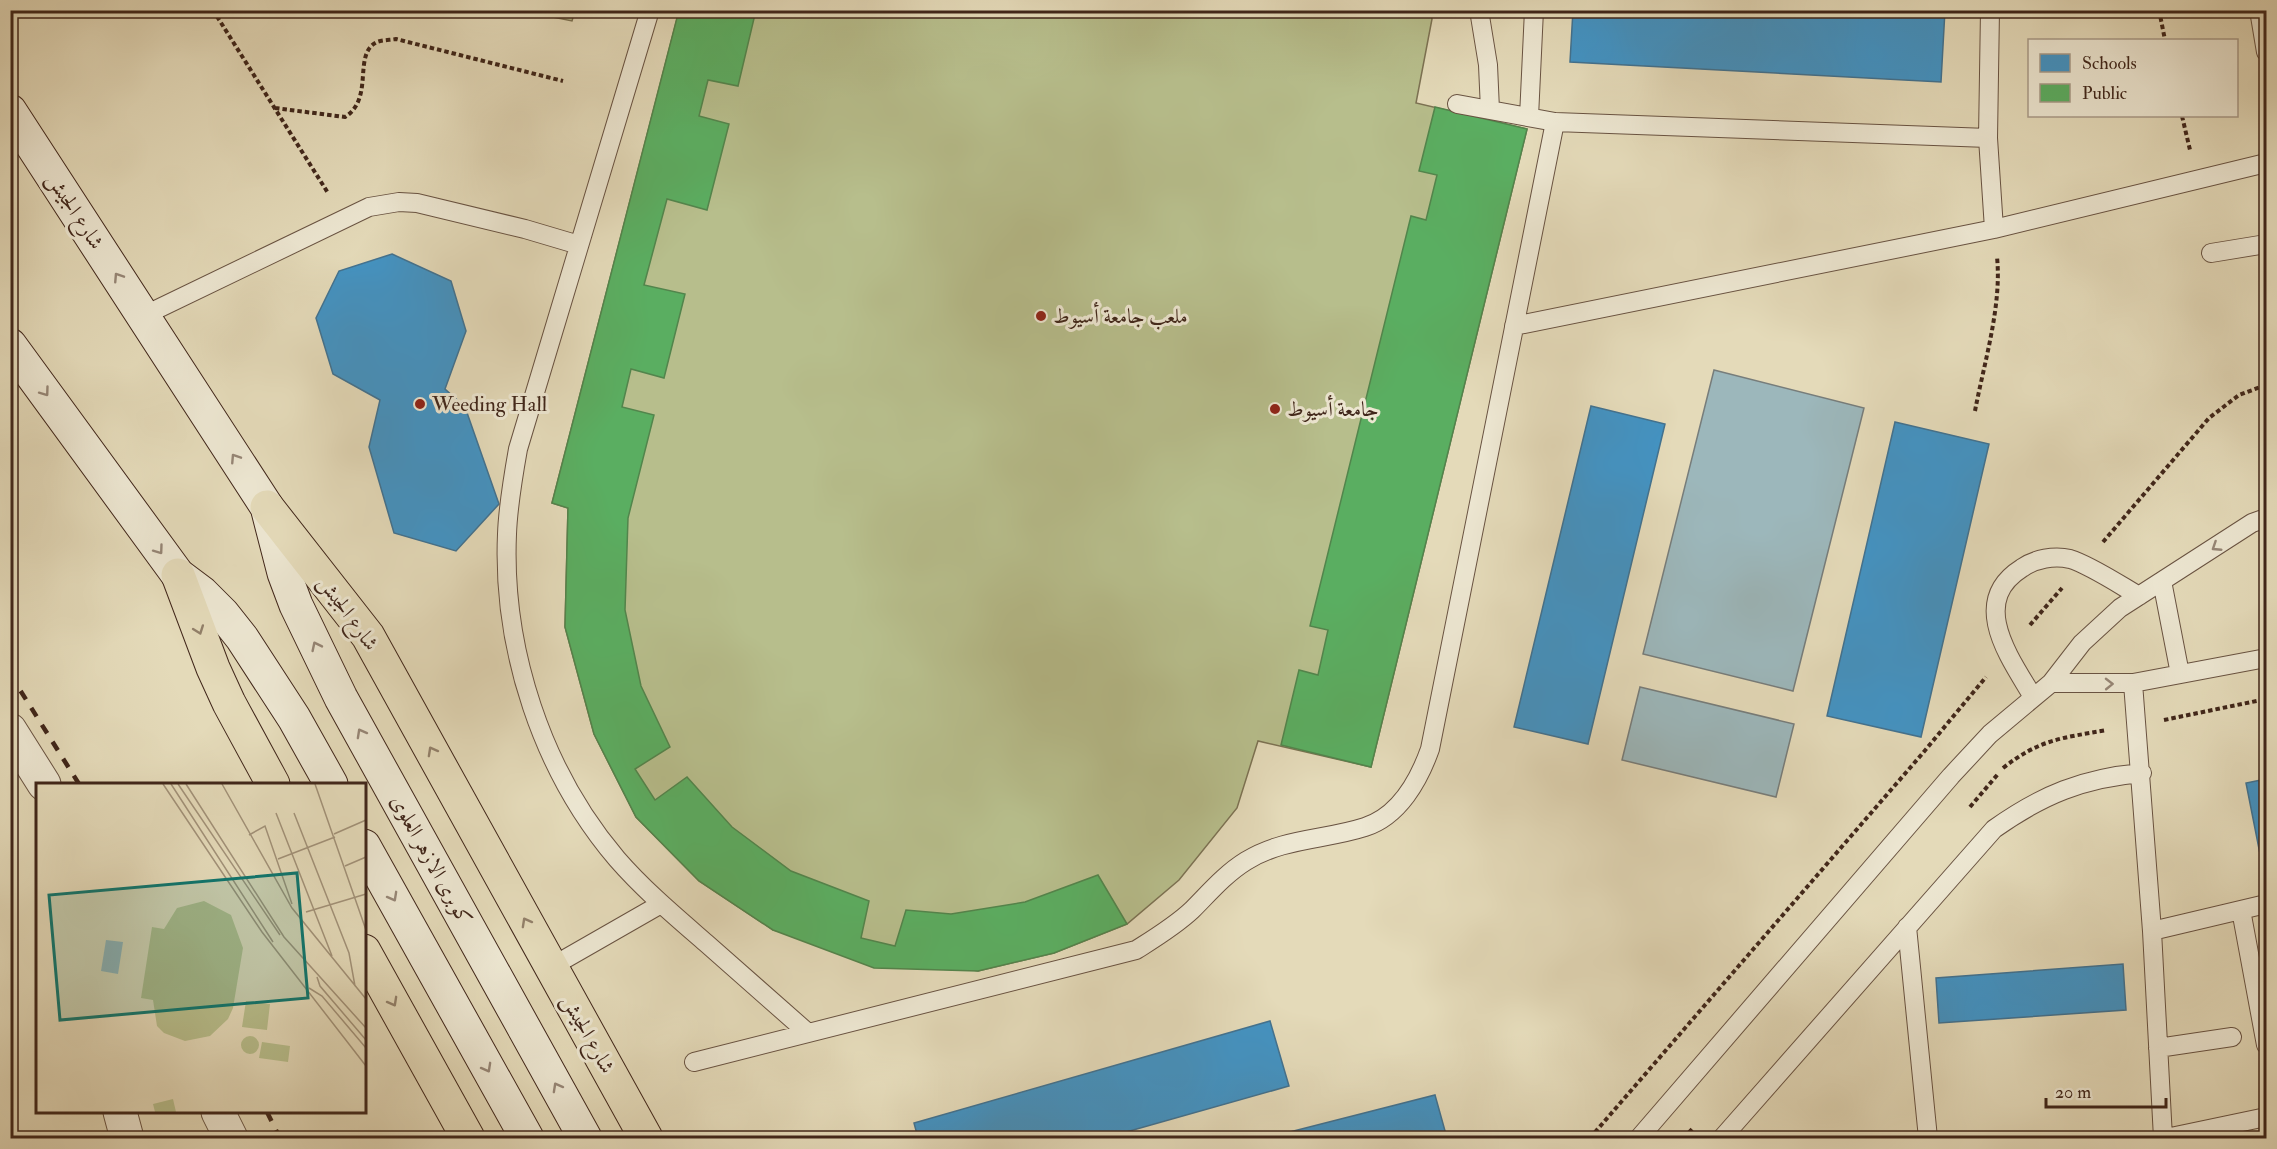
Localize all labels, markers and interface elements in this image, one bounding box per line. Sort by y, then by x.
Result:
legend [2028,39,2238,117]
text: Schools [2082,52,2137,75]
text: Public [2082,82,2127,105]
street label: شارع الجيش [37,167,110,257]
one-way arrow [114,273,125,284]
place label: ملعب جامعة أسيوط [1053,301,1188,330]
marker: ملعب جامعة أسيوط [1034,309,1048,323]
one-way arrow [38,385,49,396]
place label: Weeding Hall [431,391,548,418]
place label: جامعة أسيوط [1287,394,1379,423]
marker: Weeding Hall [413,397,427,411]
marker: جامعة أسيوط [1268,402,1282,416]
one-way arrow [231,454,242,465]
one-way arrow [2212,539,2222,551]
one-way arrow [152,543,163,554]
street label: شارع الجيش [308,570,384,658]
one-way arrow [191,624,204,635]
one-way arrow [311,641,323,652]
one-way arrow [2105,678,2114,690]
one-way arrow [356,729,368,739]
one-way arrow [428,747,439,757]
inset map [36,783,366,1113]
street label: كوبرى الازهر العلوى [384,790,478,930]
one-way arrow [386,891,397,901]
one-way arrow [522,917,533,928]
street label: شارع الجيش [552,990,621,1080]
one-way arrow [386,996,397,1006]
one-way arrow [480,1061,491,1072]
scale bar [2046,1071,2166,1109]
text: 20 m [2055,1081,2091,1104]
one-way arrow [553,1083,564,1094]

